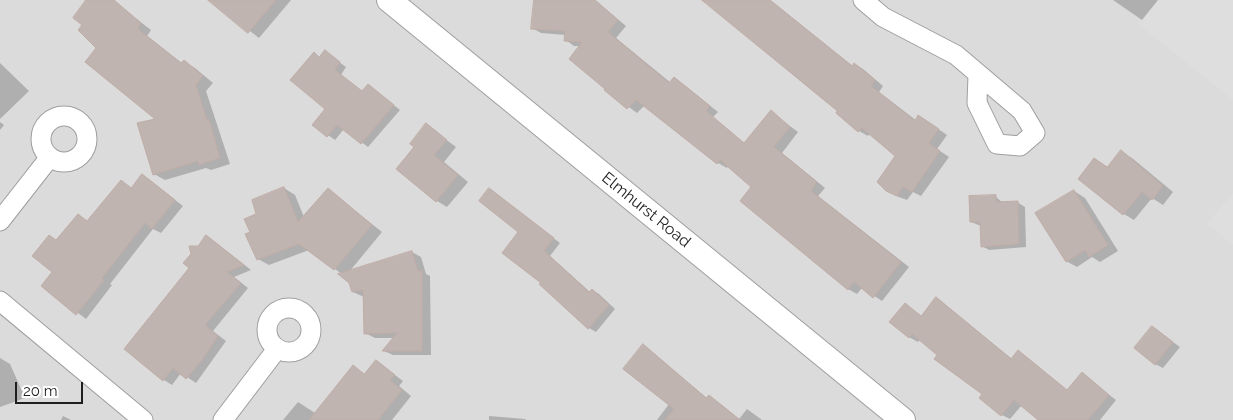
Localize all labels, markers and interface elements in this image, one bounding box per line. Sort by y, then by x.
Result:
street label: Elmhurst Road [598,168,694,252]
scale bar [18,372,85,404]
text: 20 m [23,382,58,400]

